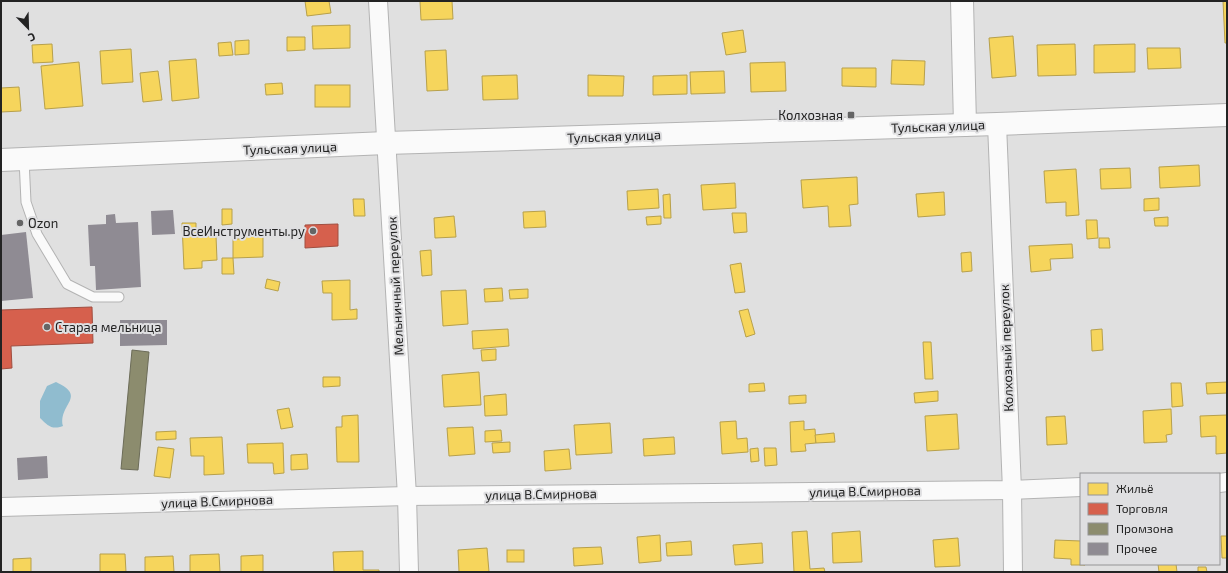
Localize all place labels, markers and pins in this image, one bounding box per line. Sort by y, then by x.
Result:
place label: Колхозная [778,107,843,123]
marker: Колхозная [846,110,856,120]
place label: Ozon [28,215,58,231]
marker: Ozon [15,218,25,228]
place label: ВсеИнструменты.ру [182,223,305,239]
marker: ВсеИнструменты.ру [308,226,318,236]
place label: Старая мельница [55,319,161,335]
marker: Старая мельница [42,322,52,332]

